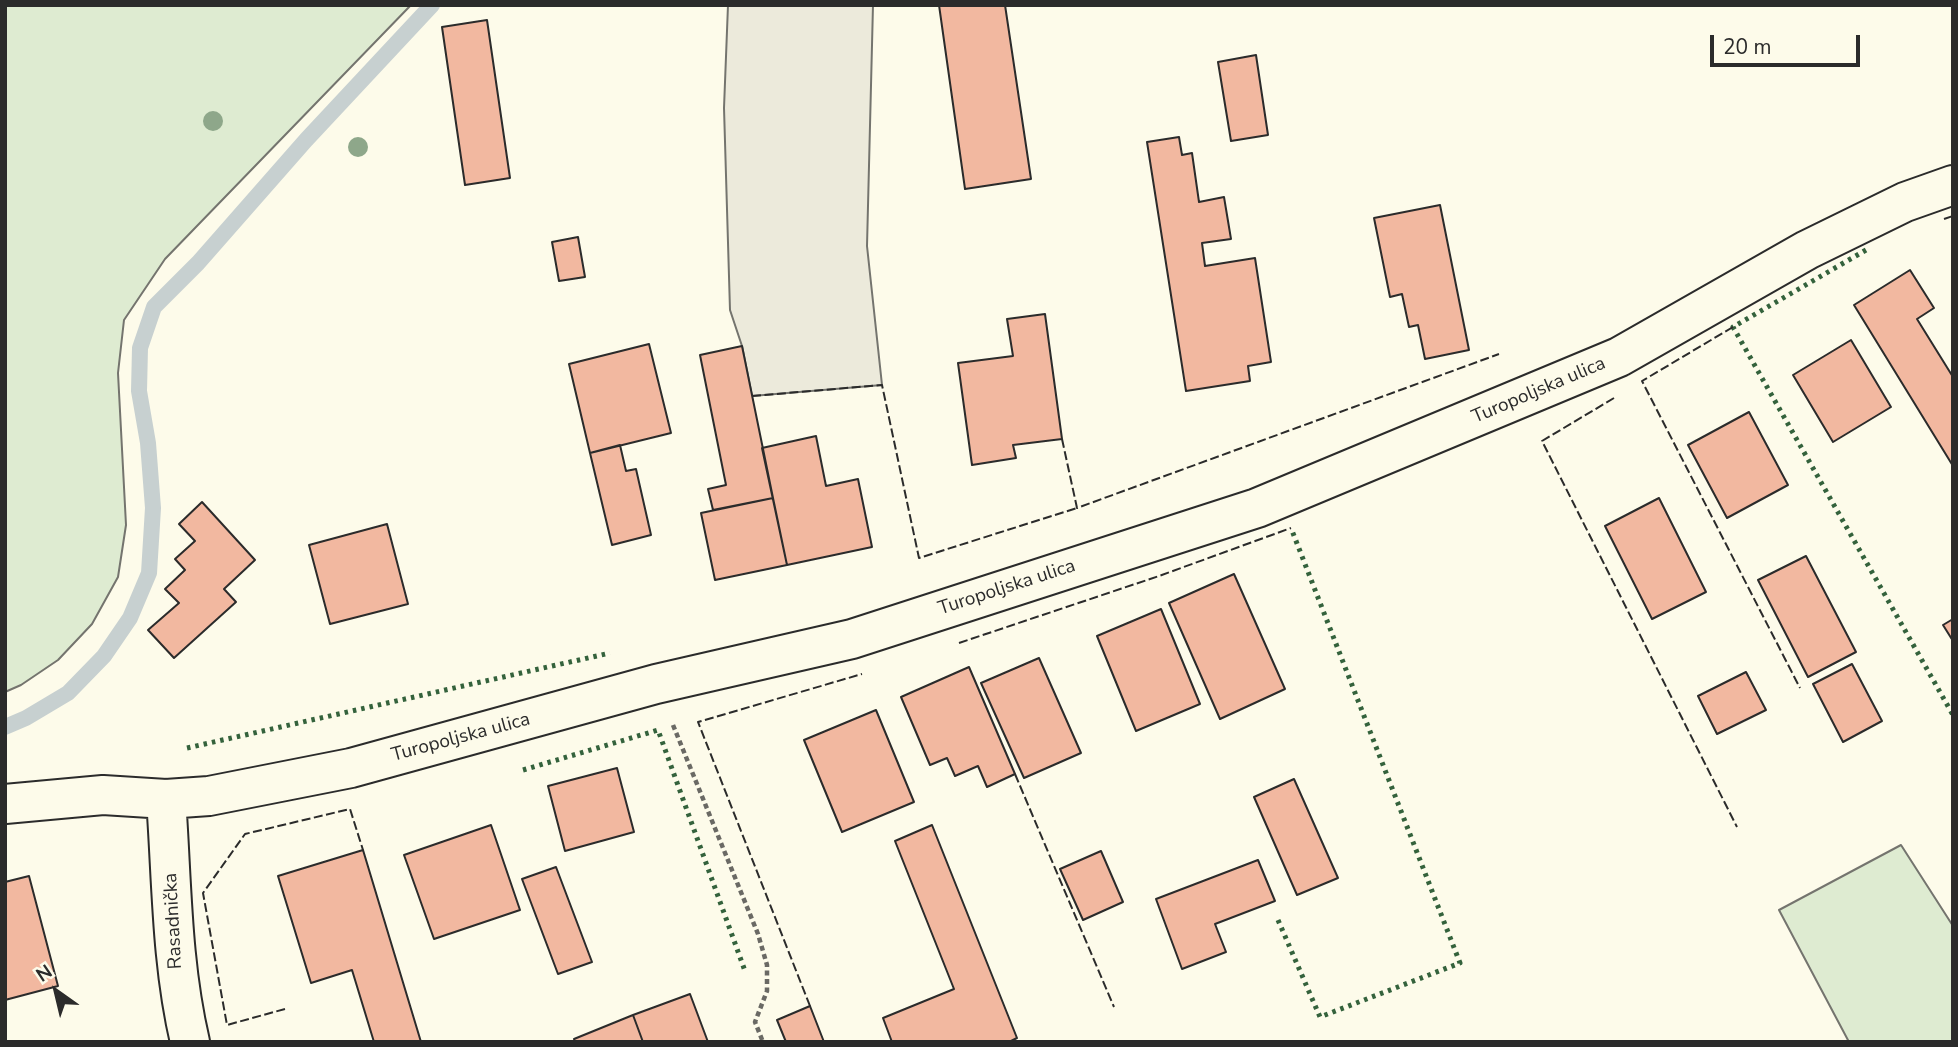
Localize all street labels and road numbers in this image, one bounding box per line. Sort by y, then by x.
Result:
street label: Turopoljska ulica [1469,353,1609,429]
street label: Turopoljska ulica [936,555,1078,621]
street label: Turopoljska ulica [389,709,533,767]
street label: Rasadnička [160,872,188,970]

